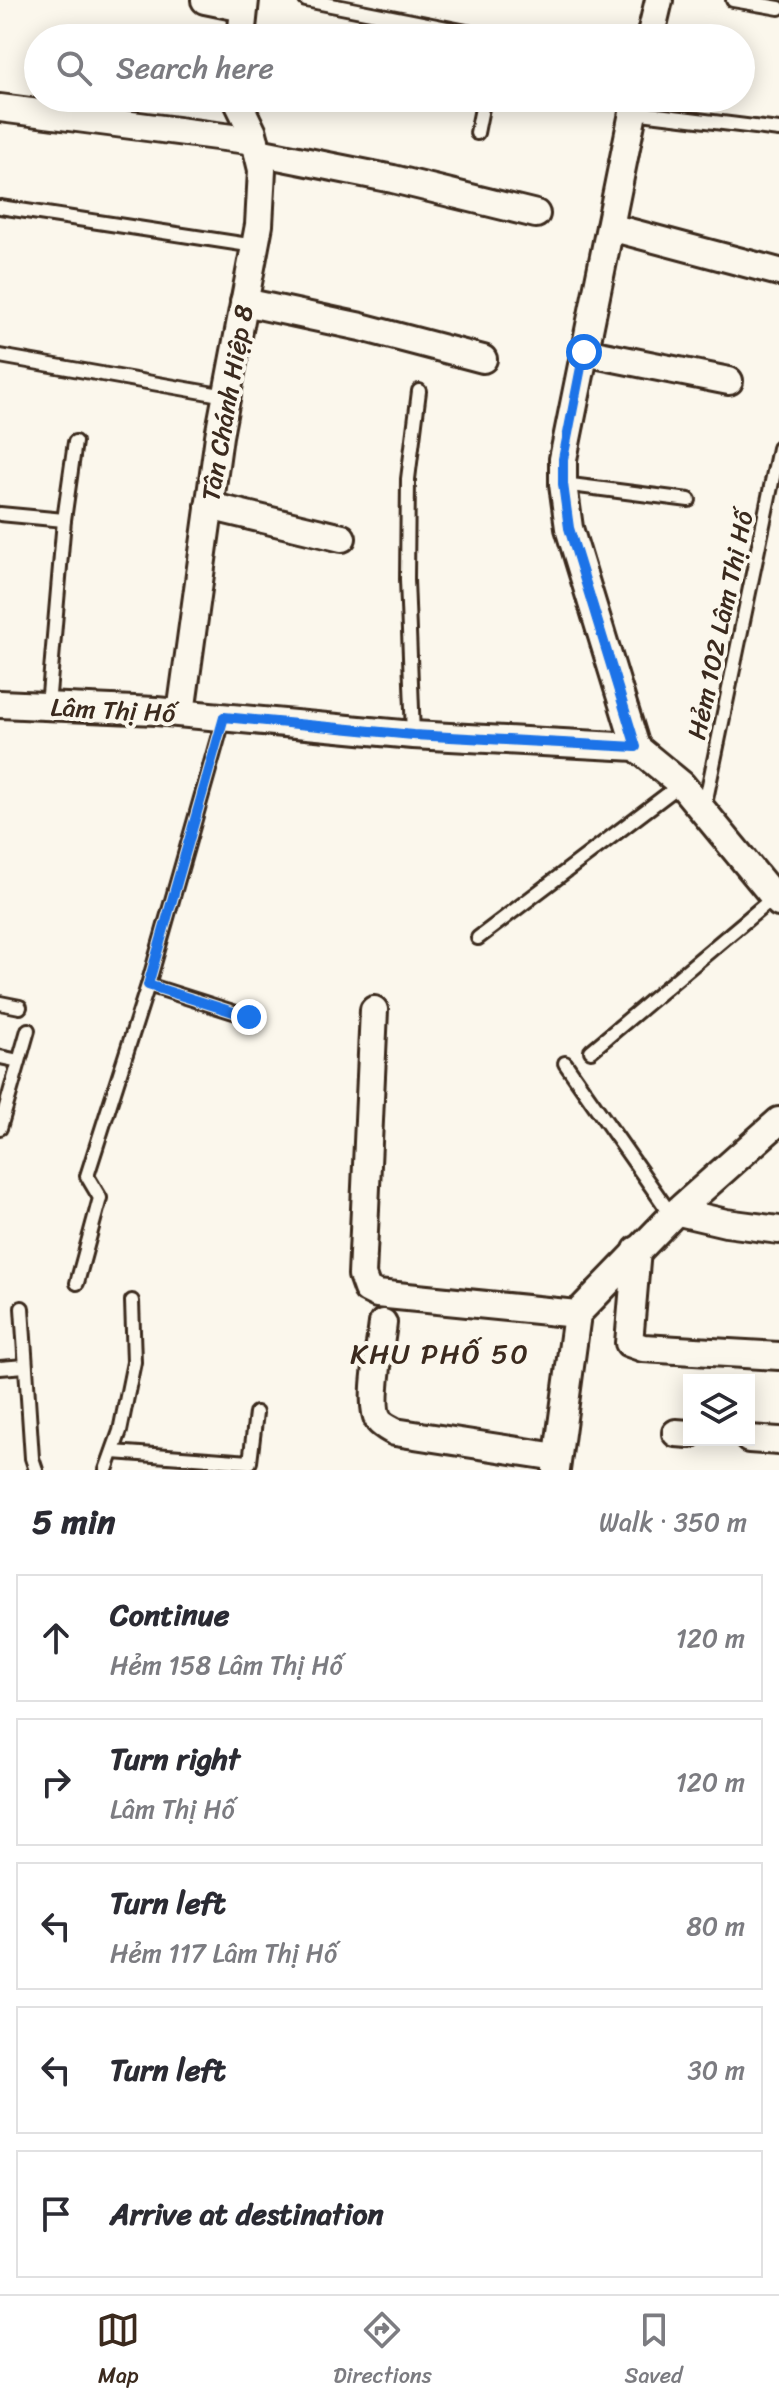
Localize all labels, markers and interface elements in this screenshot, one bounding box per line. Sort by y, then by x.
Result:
search box [24,24,755,112]
text: Search here [116,41,274,95]
icon: search [52,46,96,90]
street label: Tân Chánh Hiệp 8 [187,301,267,505]
route start [566,334,602,370]
street label: Hẻm 102 Lâm Thị Hố [673,503,767,744]
street label: Lâm Thị Hố [49,684,180,736]
route end [231,999,267,1035]
district label: KHU PHỐ 50 [350,1329,530,1378]
map controls [683,1374,755,1446]
button: layers [683,1374,755,1446]
text: 5 min [32,1492,115,1552]
text: Walk · 350 m [599,1499,747,1545]
text: Continue [110,1588,229,1642]
text: 120 m [676,1615,745,1661]
icon: ahead [34,1616,78,1660]
text: Hẻm 158 Lâm Thị Hố [110,1642,343,1688]
text: Turn right [110,1732,240,1786]
text: 120 m [676,1759,745,1805]
icon: right [34,1760,78,1804]
text: Lâm Thị Hố [110,1786,235,1832]
text: Turn left [110,1876,226,1930]
text: 80 m [686,1903,745,1949]
icon: left [34,1904,78,1948]
text: Hẻm 117 Lâm Thị Hố [110,1930,337,1976]
text: Turn left [110,2043,226,2097]
text: 30 m [688,2047,745,2093]
icon: left [34,2048,78,2092]
text: Arrive at destination [110,2187,384,2241]
icon: arrive [34,2192,78,2236]
tab: Map [96,2308,140,2395]
tab: Directions [333,2308,432,2395]
tab: Saved [625,2308,683,2395]

